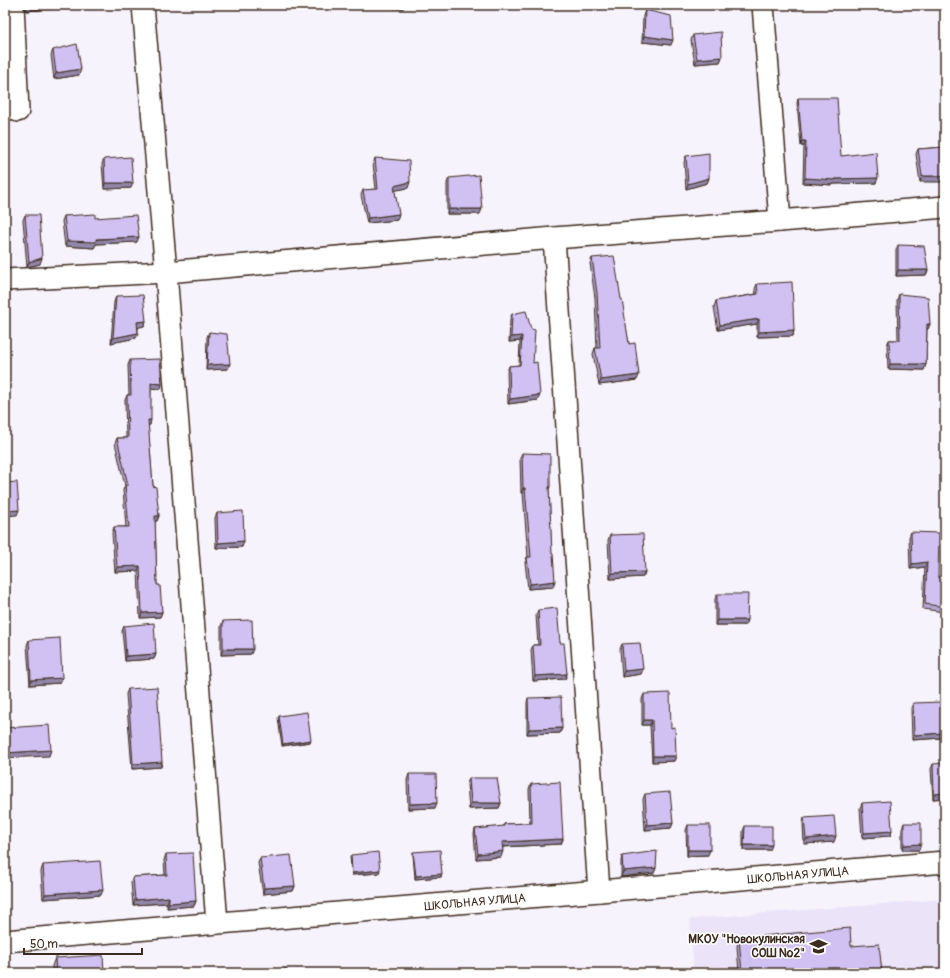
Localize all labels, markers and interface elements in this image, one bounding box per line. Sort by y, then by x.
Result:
street label: ШКОЛЬНАЯ УЛИЦА [747,864,849,887]
street label: ШКОЛЬНАЯ УЛИЦА [424,891,526,914]
scale bar [24,930,142,956]
place label: МКОУ "Новокулинская СОШ №2" [688,932,805,961]
school or university icon: МКОУ "Новокулинская СОШ №2" [808,936,828,956]
text: 50 m [30,937,58,952]

